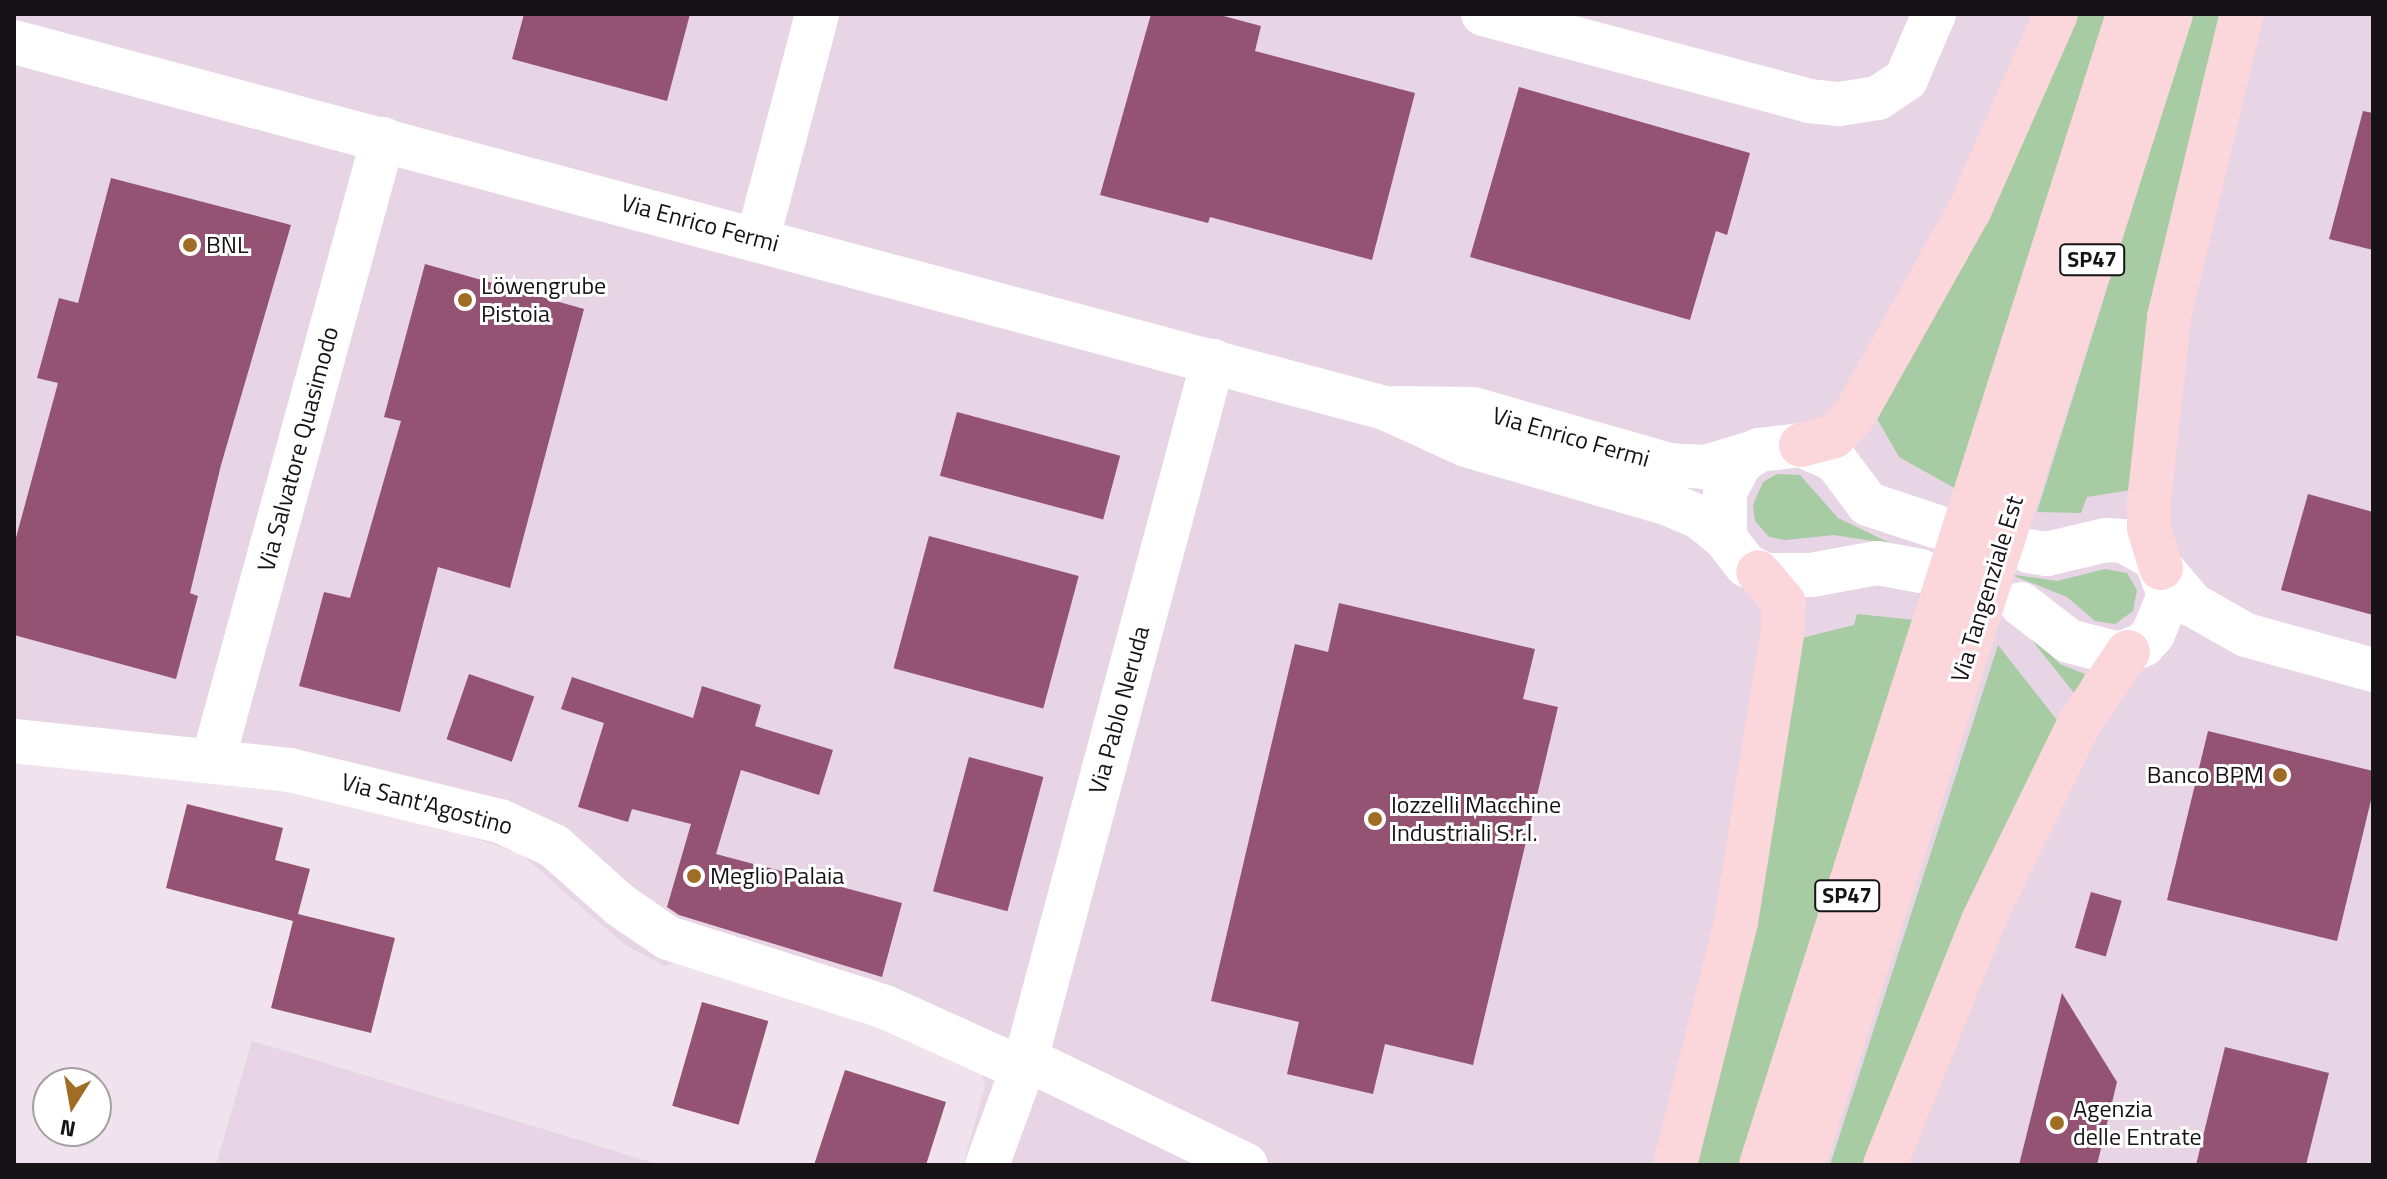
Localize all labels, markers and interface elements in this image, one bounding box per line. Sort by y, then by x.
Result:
street label: Via Enrico Fermi [618,188,782,258]
place label: BNL [206,231,249,259]
marker: BNL [181,236,199,254]
road number: SP47 [2058,242,2126,278]
place label: Löwengrube Pistoia [481,272,606,328]
marker: Löwengrube Pistoia [456,291,474,309]
street label: Via Salvatore Quasimodo [251,323,345,575]
street label: Via Enrico Fermi [1489,401,1653,473]
street label: Via Tangenziale Est [1945,492,2029,686]
street label: Via Pablo Neruda [1083,623,1155,797]
place label: Banco BPM [2147,761,2264,789]
marker: Banco BPM [2271,766,2289,784]
street label: Via Sant'Agostino [338,767,516,841]
place label: Iozzelli Macchine Industriali S.r.l. [1391,791,1561,847]
marker: Iozzelli Macchine Industriali S.r.l. [1366,810,1384,828]
place label: Meglio Palaia [710,862,844,890]
marker: Meglio Palaia [685,867,703,885]
road number: SP47 [1813,878,1881,914]
north arrow [32,1067,112,1147]
place label: Agenzia delle Entrate [2073,1095,2202,1151]
text: N [57,1110,79,1147]
marker: Agenzia delle Entrate [2048,1114,2066,1132]

